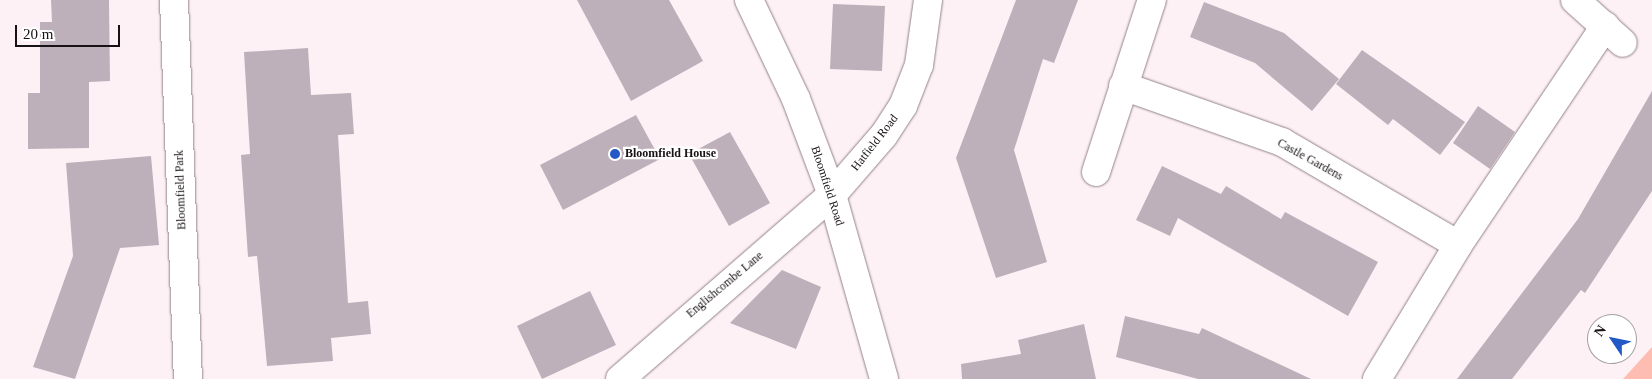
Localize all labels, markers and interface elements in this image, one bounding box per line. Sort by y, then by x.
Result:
scale bar [18,15,122,47]
text: 20 m [23,26,53,42]
street label: Hatfield Road [849,112,901,174]
street label: Castle Gardens [1275,136,1345,184]
street label: Bloomfield Road [807,144,847,228]
place label: Bloomfield House [625,147,716,161]
marker: Bloomfield House [609,148,621,160]
street label: Bloomfield Park [172,150,190,230]
street label: Englishcombe Lane [684,249,766,321]
north arrow [1587,314,1637,364]
text: N [1591,323,1609,339]

